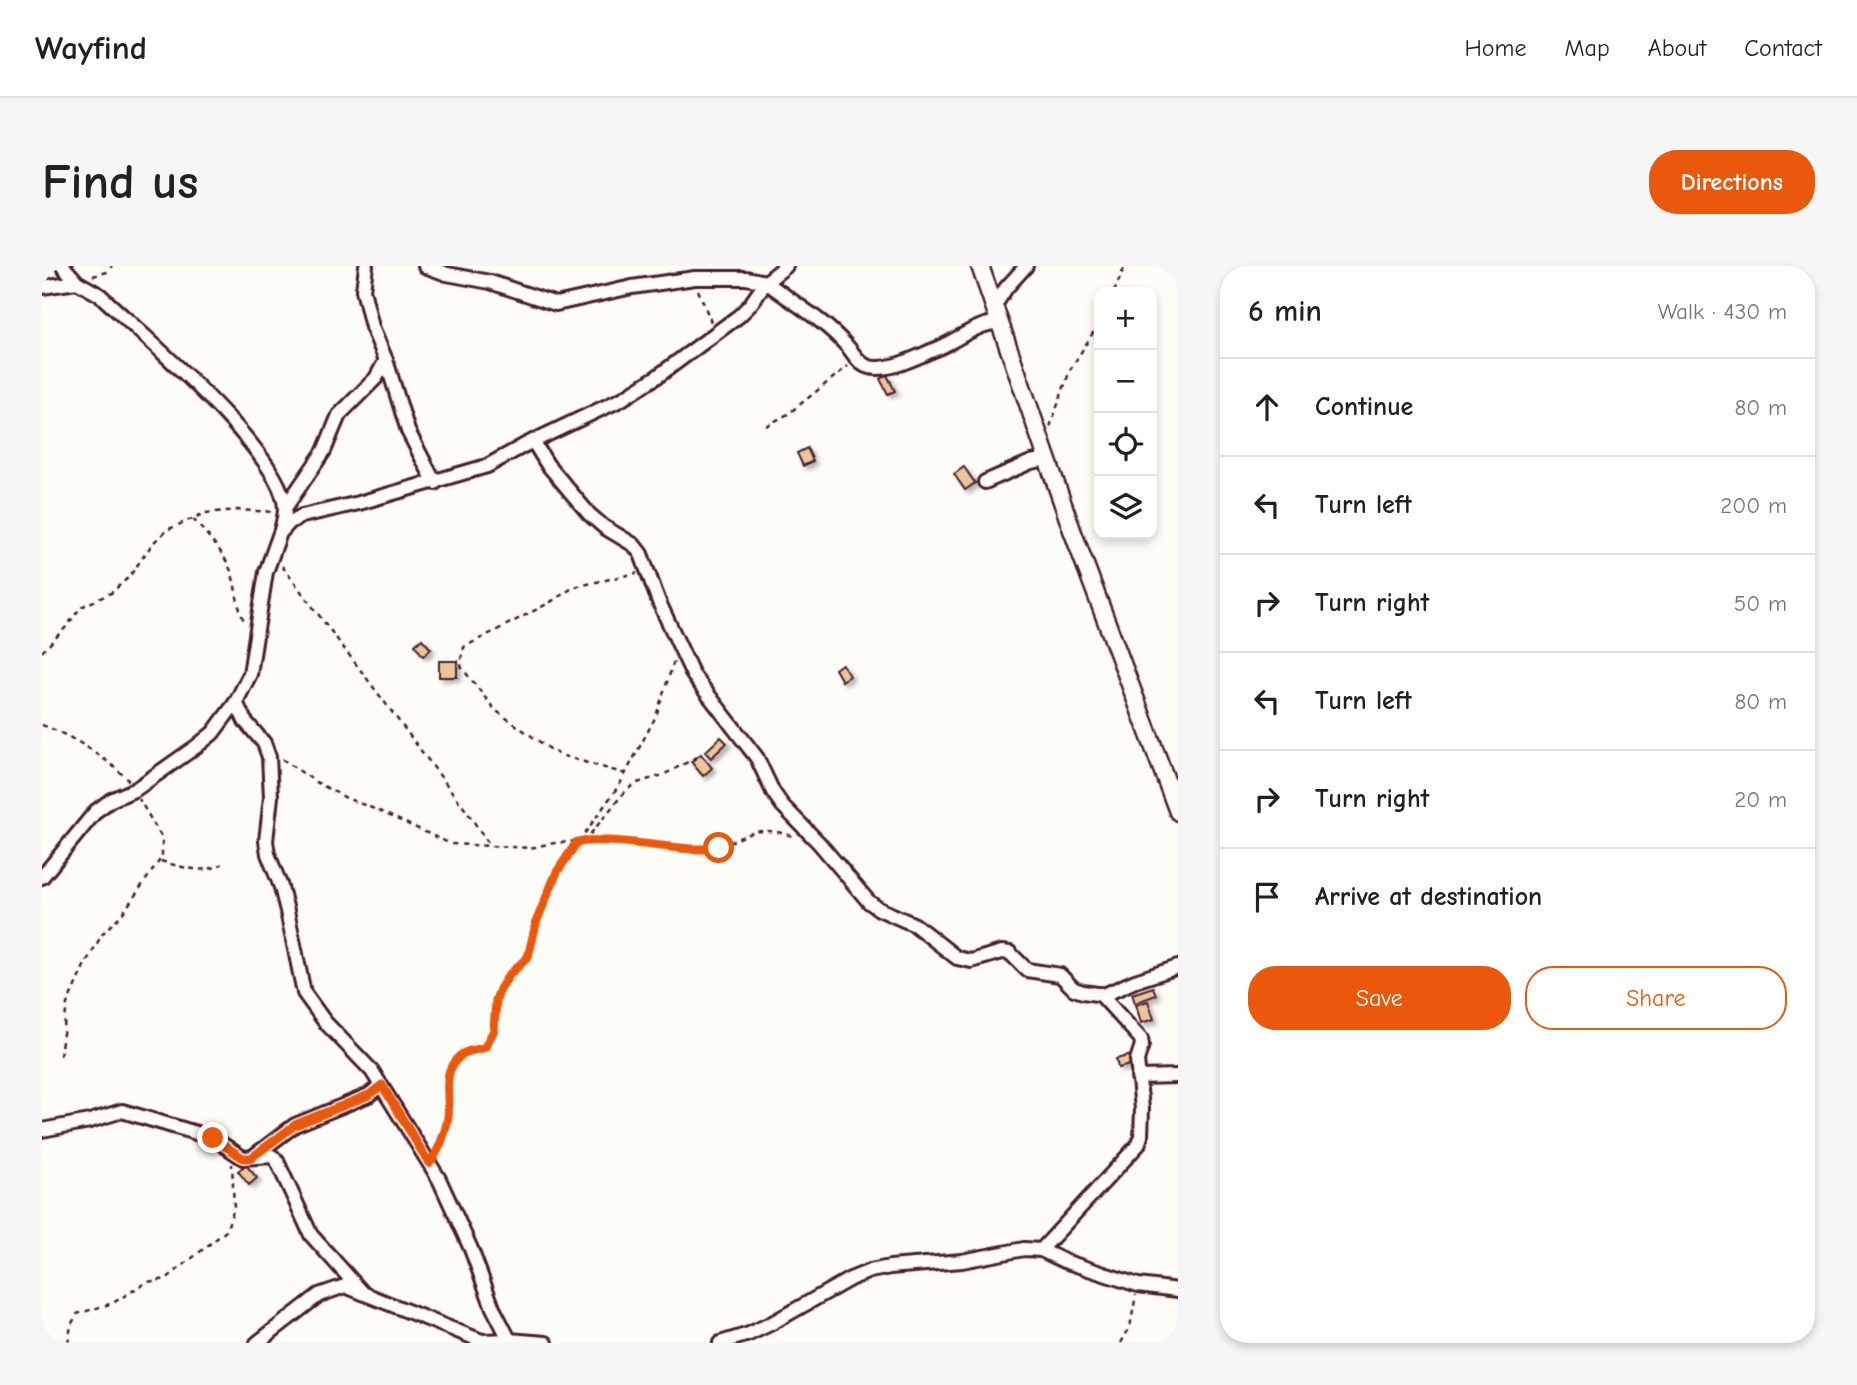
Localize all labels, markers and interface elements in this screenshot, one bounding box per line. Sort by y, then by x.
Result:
text: Wayfind [35,29,147,67]
text: Home [1465,34,1526,62]
text: Map [1564,34,1610,62]
text: About [1648,34,1706,62]
text: Contact [1744,34,1822,62]
button: Directions [1649,150,1815,214]
text: Find us [42,154,198,210]
map controls [1094,287,1157,539]
button: + [1094,287,1157,350]
text: 6 min [1248,294,1322,329]
text: Walk · 430 m [1658,298,1787,325]
button: − [1094,350,1157,413]
icon: ahead [1248,388,1286,426]
text: Continue [1315,392,1413,422]
text: 80 m [1734,394,1787,421]
button: locate [1094,413,1157,476]
button: layers [1094,476,1157,539]
icon: left [1248,486,1286,524]
text: Turn left [1315,490,1412,520]
text: 200 m [1720,492,1787,519]
icon: right [1248,584,1286,622]
text: Turn right [1315,588,1429,618]
text: 50 m [1734,590,1787,617]
icon: left [1248,682,1286,720]
text: Turn left [1315,686,1412,716]
text: 80 m [1734,688,1787,715]
icon: right [1248,780,1286,818]
text: Turn right [1315,784,1429,814]
text: 20 m [1734,786,1787,813]
route start [703,832,734,863]
icon: arrive [1248,878,1286,916]
text: Arrive at destination [1315,882,1542,912]
button: Save [1248,966,1511,1030]
button: Share [1525,966,1787,1030]
route end [197,1122,228,1153]

